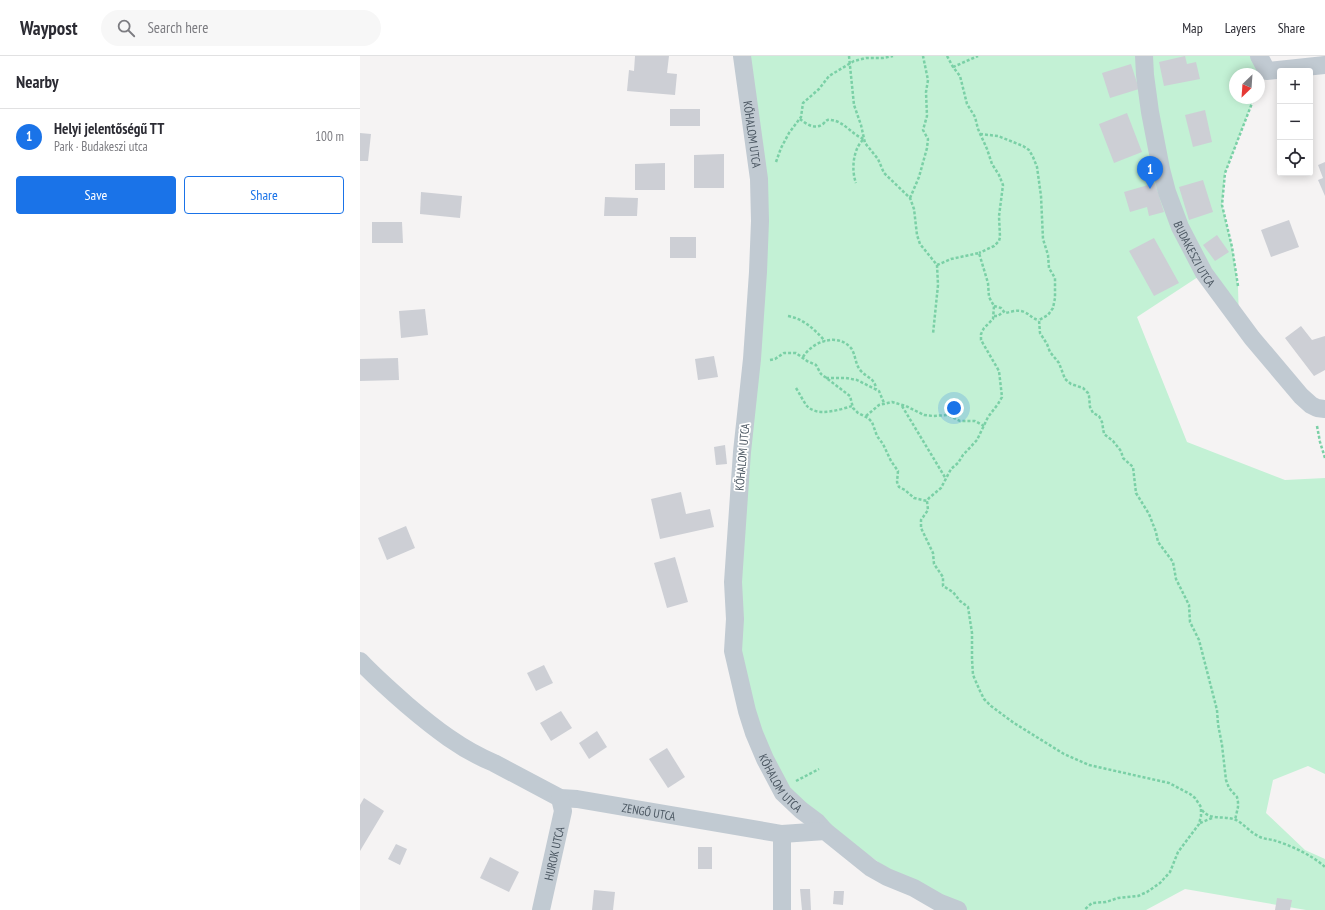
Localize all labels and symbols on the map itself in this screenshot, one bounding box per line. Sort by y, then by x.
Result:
north arrow [1229,68,1265,104]
street label: KŐHALOM UTCA [741,100,765,169]
pin: 1 [1137,156,1163,189]
street label: BUDAKESZI UTCA [1171,219,1219,290]
your location [944,398,964,418]
street label: KŐHALOM UTCA [732,422,752,491]
street label: KŐHALOM UTCA [756,751,806,815]
street label: ZENGŐ UTCA [621,799,677,823]
street label: HUROK UTCA [540,825,567,882]

